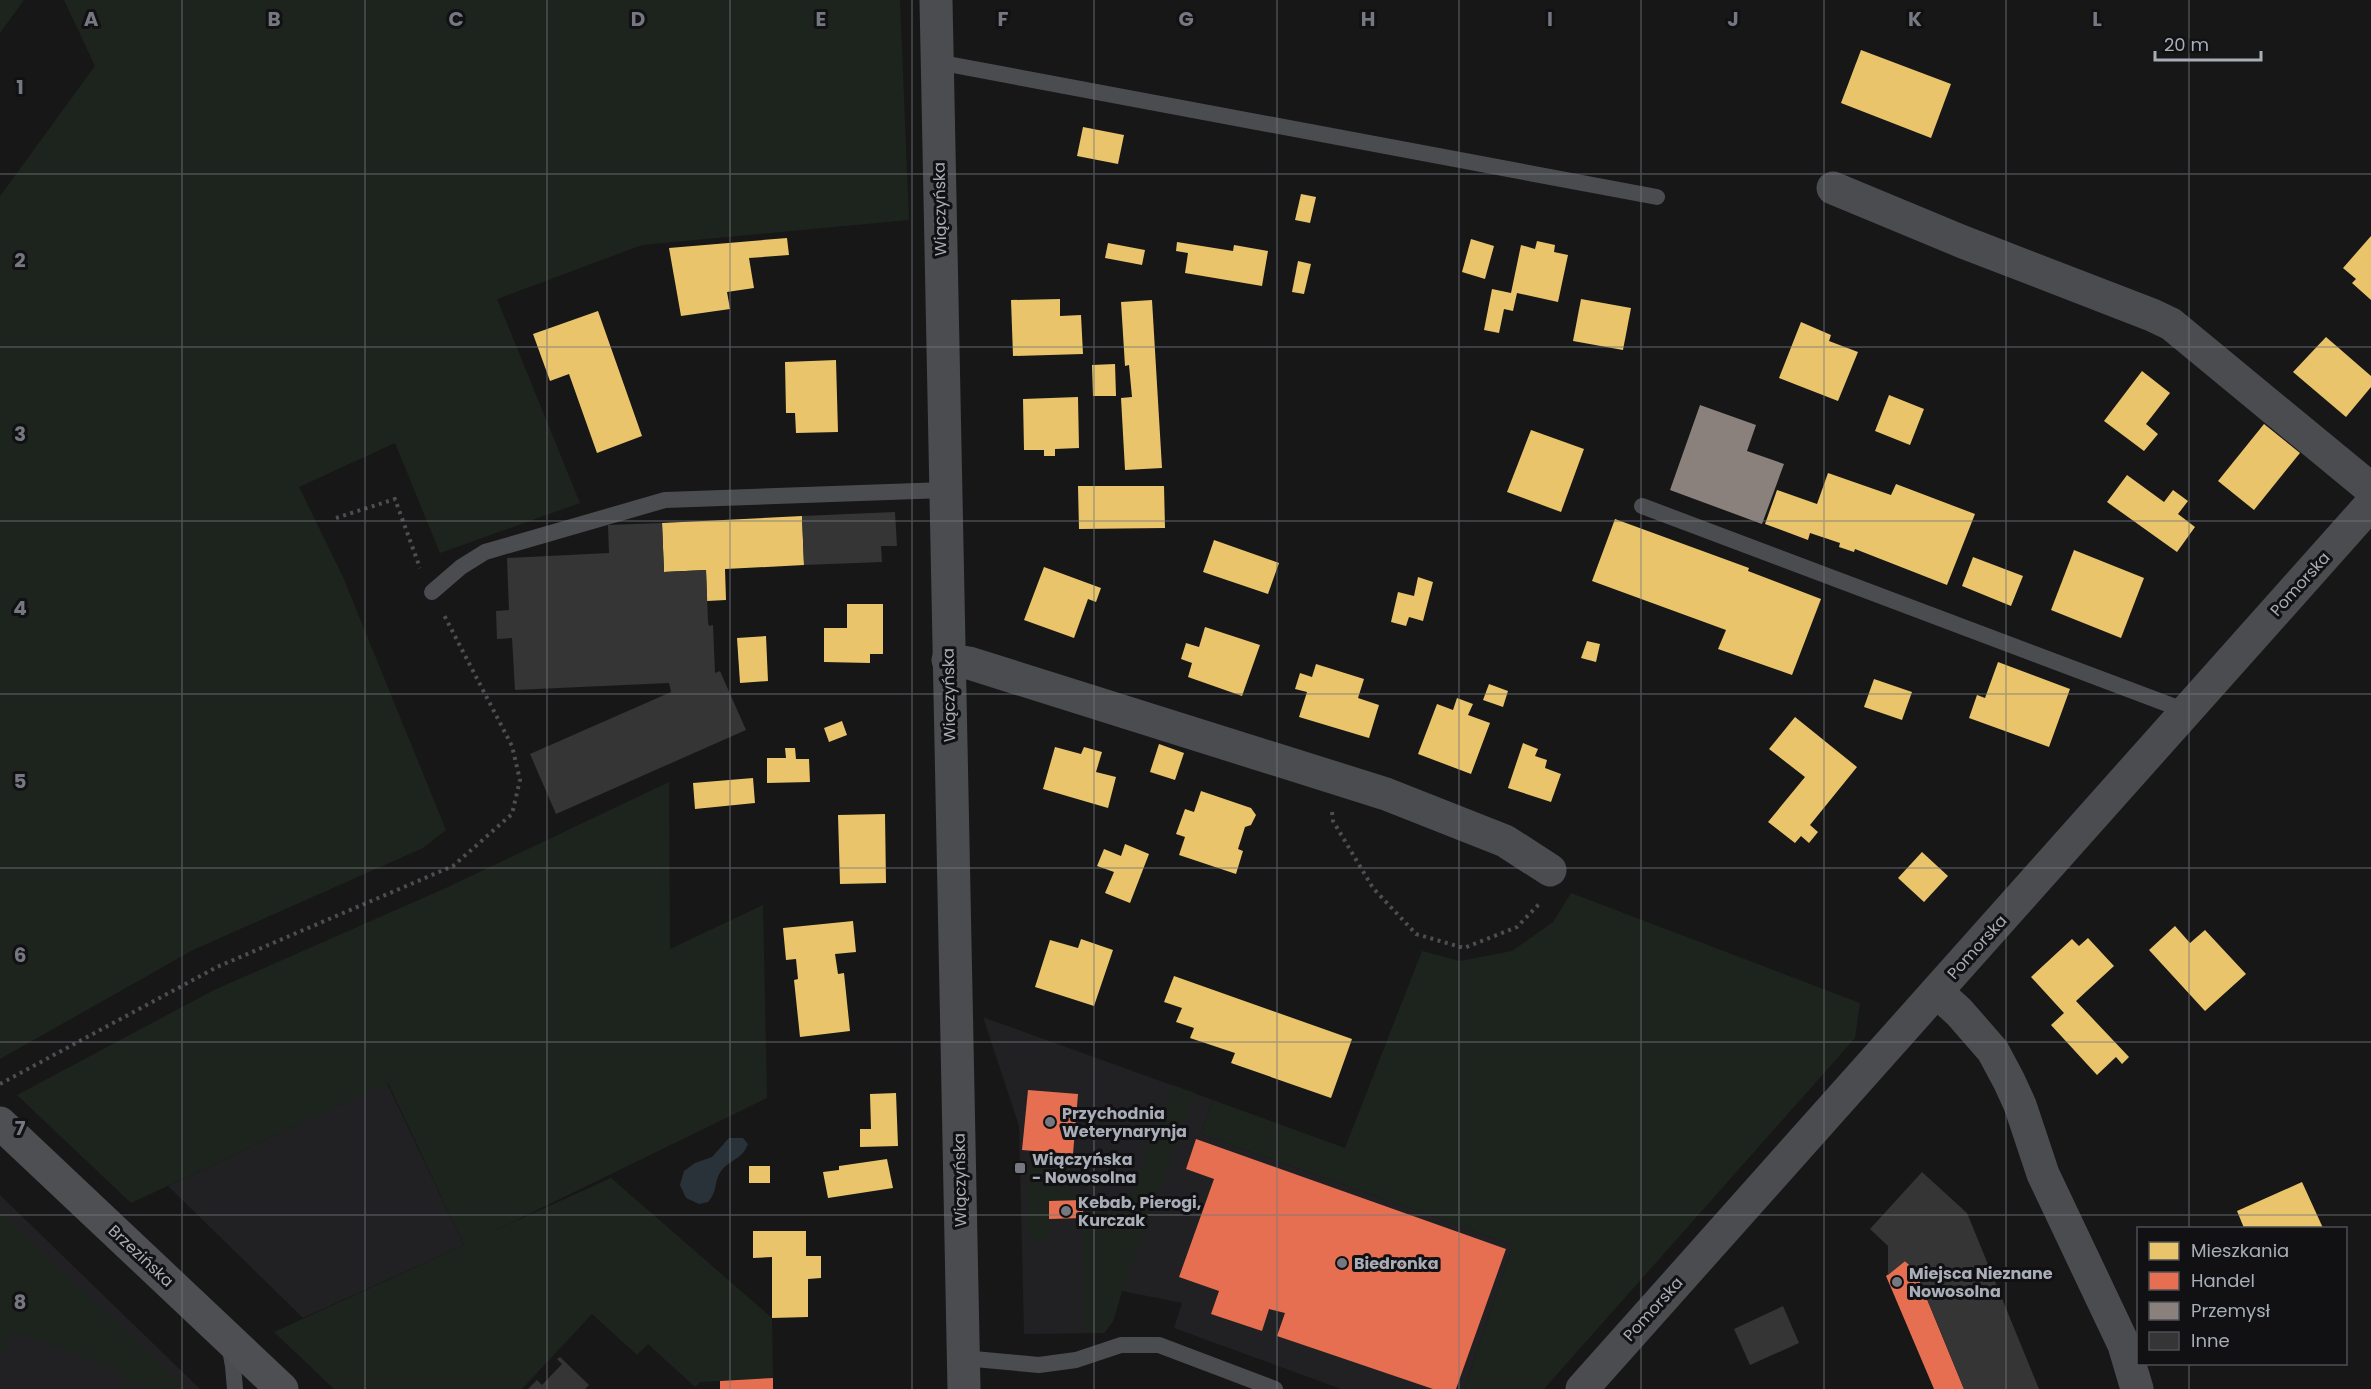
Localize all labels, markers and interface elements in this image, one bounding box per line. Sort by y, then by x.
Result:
text: A [84,5,99,33]
text: B [267,5,281,33]
text: C [448,5,464,33]
text: D [631,5,645,33]
text: E [816,5,826,33]
text: F [998,5,1009,33]
text: G [1178,5,1194,33]
text: H [1361,5,1375,33]
text: I [1547,5,1553,33]
text: J [1727,5,1739,33]
text: K [1908,5,1922,33]
text: L [2092,5,2102,33]
scale bar [2155,24,2262,62]
text: 20 m [2164,32,2209,57]
text: 1 [16,73,24,101]
street label: Wiączyńska [928,162,952,256]
text: 2 [14,246,26,274]
text: 3 [14,420,26,448]
street label: Pomorska [2265,547,2335,621]
text: 4 [13,594,27,622]
street label: Wiączyńska [937,648,961,742]
text: 5 [14,767,27,795]
street label: Pomorska [1942,910,2012,984]
text: 6 [14,941,26,969]
place label: Przychodnia Weterynarynja [1062,1102,1187,1143]
text: 7 [15,1114,26,1142]
marker: Przychodnia Weterynarynja [1043,1115,1057,1129]
street label: Wiączyńska [948,1133,972,1227]
place label: Wiączyńska - Nowosolna [1032,1148,1136,1189]
marker: Wiączyńska - Nowosolna [1013,1161,1027,1175]
place label: Kebab, Pierogi, Kurczak [1078,1191,1201,1232]
marker: Kebab, Pierogi, Kurczak [1059,1204,1073,1218]
street label: Brzezińska [103,1220,179,1292]
legend [2137,1227,2347,1365]
text: Mieszkania [2191,1238,2289,1263]
place label: Biedronka [1354,1252,1439,1275]
marker: Biedronka [1335,1256,1349,1270]
place label: Miejsca Nieznane Nowosolna [1909,1262,2053,1303]
text: Handel [2191,1268,2255,1293]
street label: Pomorska [1618,1272,1688,1346]
marker: Miejsca Nieznane Nowosolna [1890,1275,1904,1289]
text: 8 [14,1288,26,1316]
text: Przemysł [2191,1298,2271,1323]
text: Inne [2191,1328,2230,1353]

